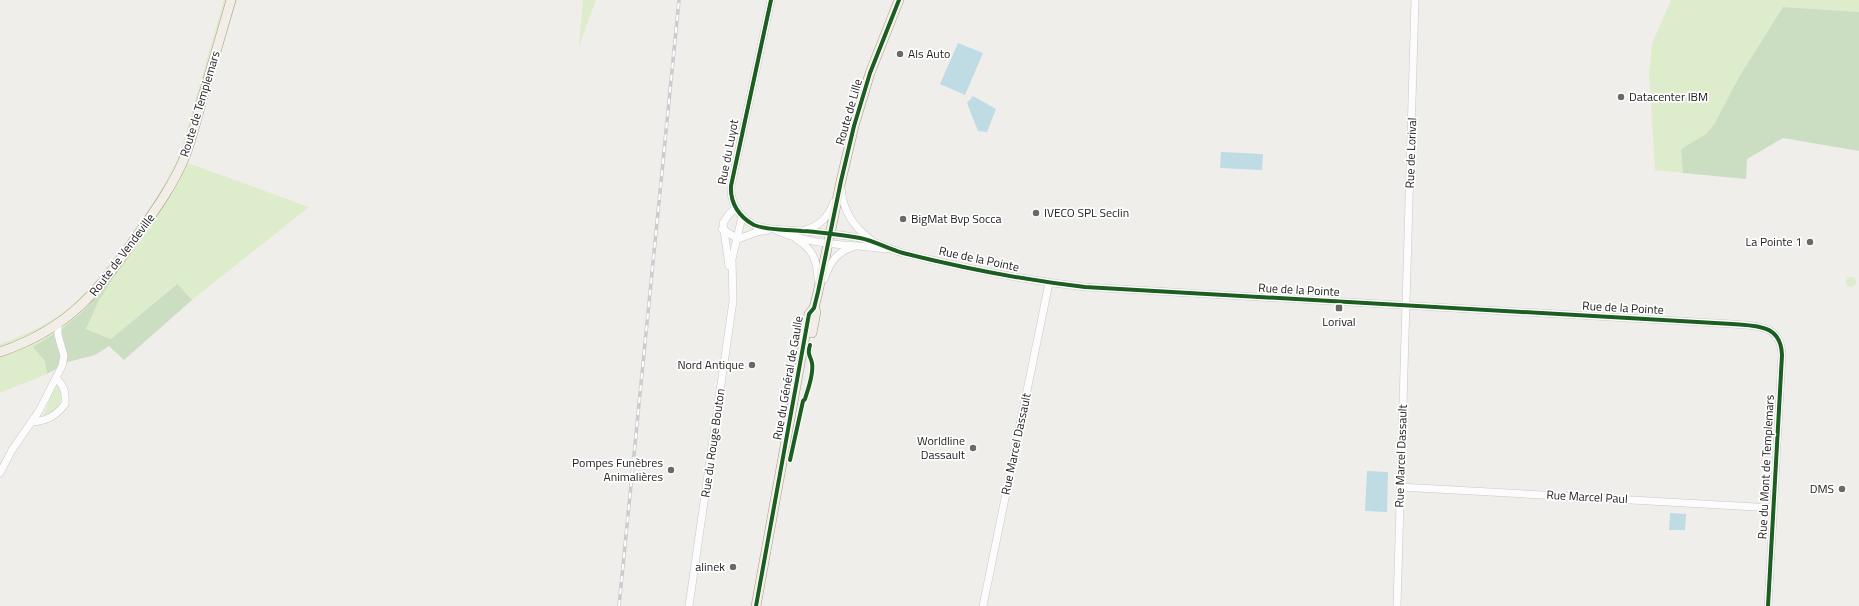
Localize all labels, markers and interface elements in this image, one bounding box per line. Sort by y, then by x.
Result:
place label: Als Auto [908,44,950,63]
street label: Route de Templemars [174,48,225,159]
marker: Als Auto [895,49,905,59]
street label: Route de Lille [830,77,867,147]
place label: Datacenter IBM [1629,87,1708,106]
marker: Datacenter IBM [1616,92,1626,102]
street label: Rue du Luyot [712,117,743,186]
street label: Rue de Lorival [1400,117,1421,189]
place label: IVECO SPL Seclin [1044,203,1129,222]
marker: IVECO SPL Seclin [1031,208,1041,218]
street label: Route de Vendeville [84,209,159,300]
place label: BigMat Bvp Socca [911,209,1001,228]
marker: BigMat Bvp Socca [898,214,908,224]
place label: La Pointe 1 [1746,232,1802,251]
marker: La Pointe 1 [1805,237,1815,247]
street label: Rue de la Pointe [937,241,1021,276]
street label: Rue de la Pointe [1258,278,1340,301]
street label: Rue de la Pointe [1582,296,1664,319]
marker: Lorival [1334,303,1344,313]
place label: Lorival [1322,312,1356,331]
street label: Rue du Général de Gaulle [767,314,808,441]
place label: Nord Antique [677,355,744,374]
marker: Nord Antique [747,360,757,370]
street label: Rue du Rouge Bouton [695,387,730,499]
street label: Rue Marcel Dassault [995,391,1036,496]
street label: Rue du Mont de Templemars [1752,394,1779,540]
street label: Rue Marcel Dassault [1389,403,1412,508]
place label: Worldline Dassault [917,431,966,464]
marker: Worldline Dassault [968,443,978,453]
place label: Pompes Funèbres Animalières [572,453,663,486]
marker: Pompes Funèbres Animalières [666,465,676,475]
place label: DMS [1810,479,1834,498]
marker: DMS [1837,484,1847,494]
street label: Rue Marcel Paul [1546,485,1628,508]
place label: alinek [695,557,725,576]
marker: alinek [728,562,738,572]

